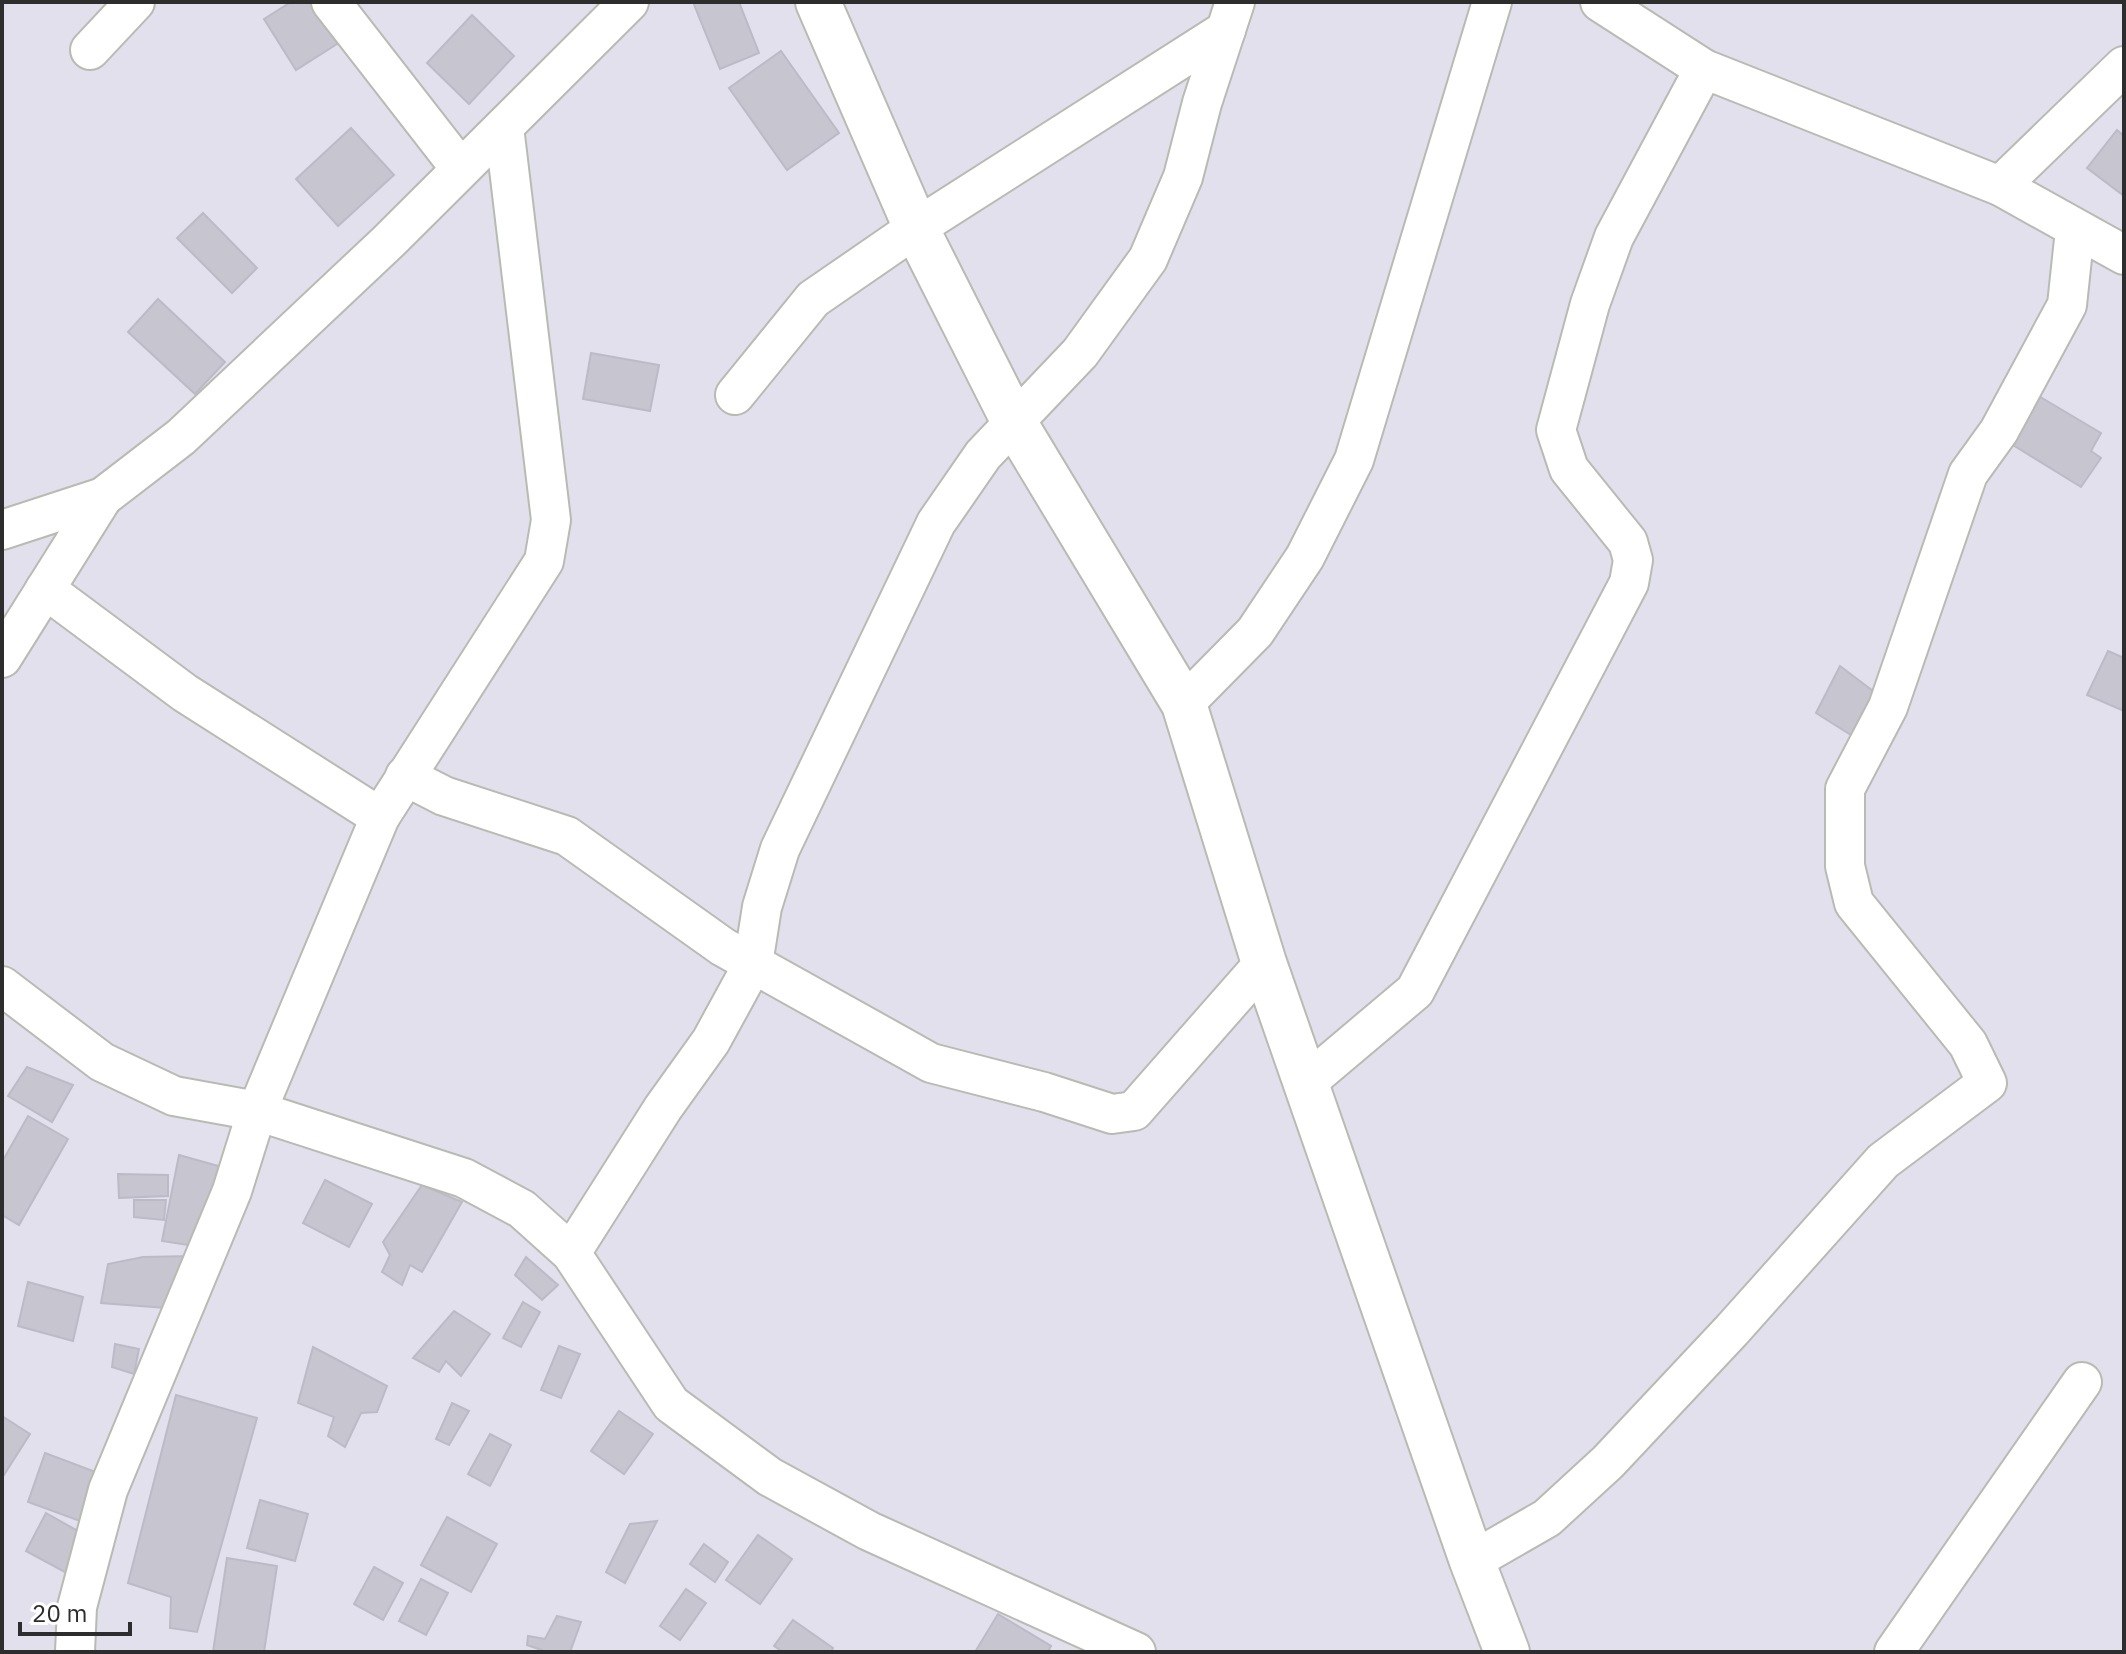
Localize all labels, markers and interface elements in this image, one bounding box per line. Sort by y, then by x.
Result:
scale bar [20,1586,130,1636]
text: 20 m [32,1597,87,1629]

